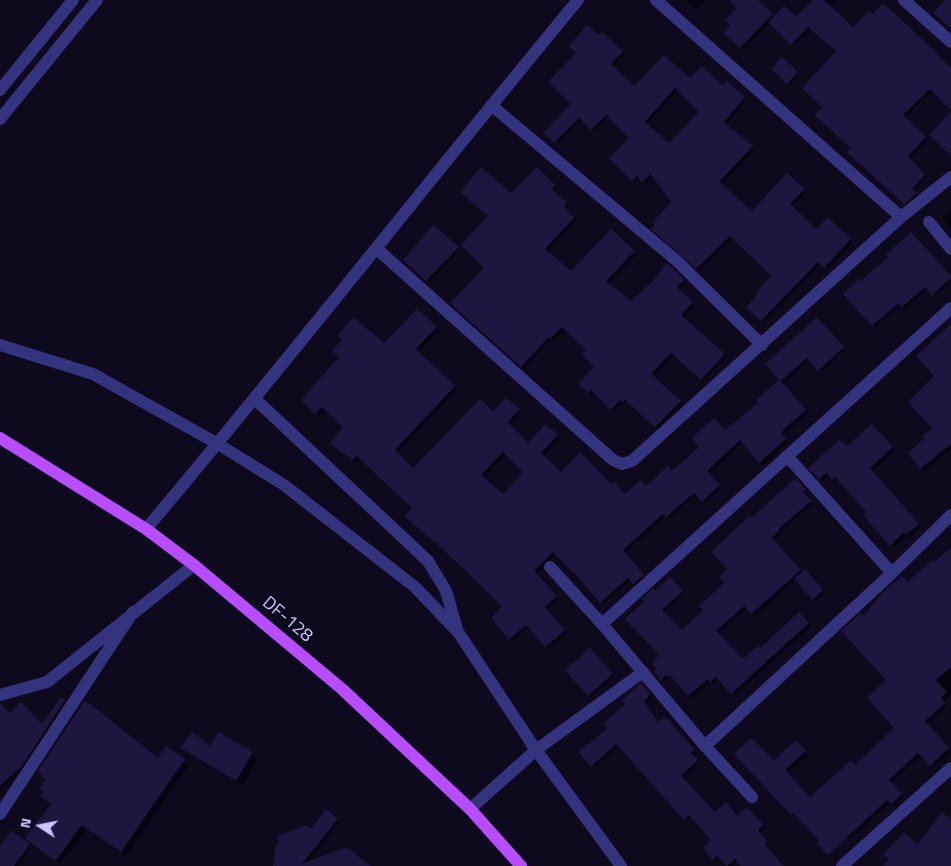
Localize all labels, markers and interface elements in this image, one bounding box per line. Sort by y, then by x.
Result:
street label: DF-128 [257,593,317,647]
north arrow [15,801,65,851]
text: N [14,816,36,830]

